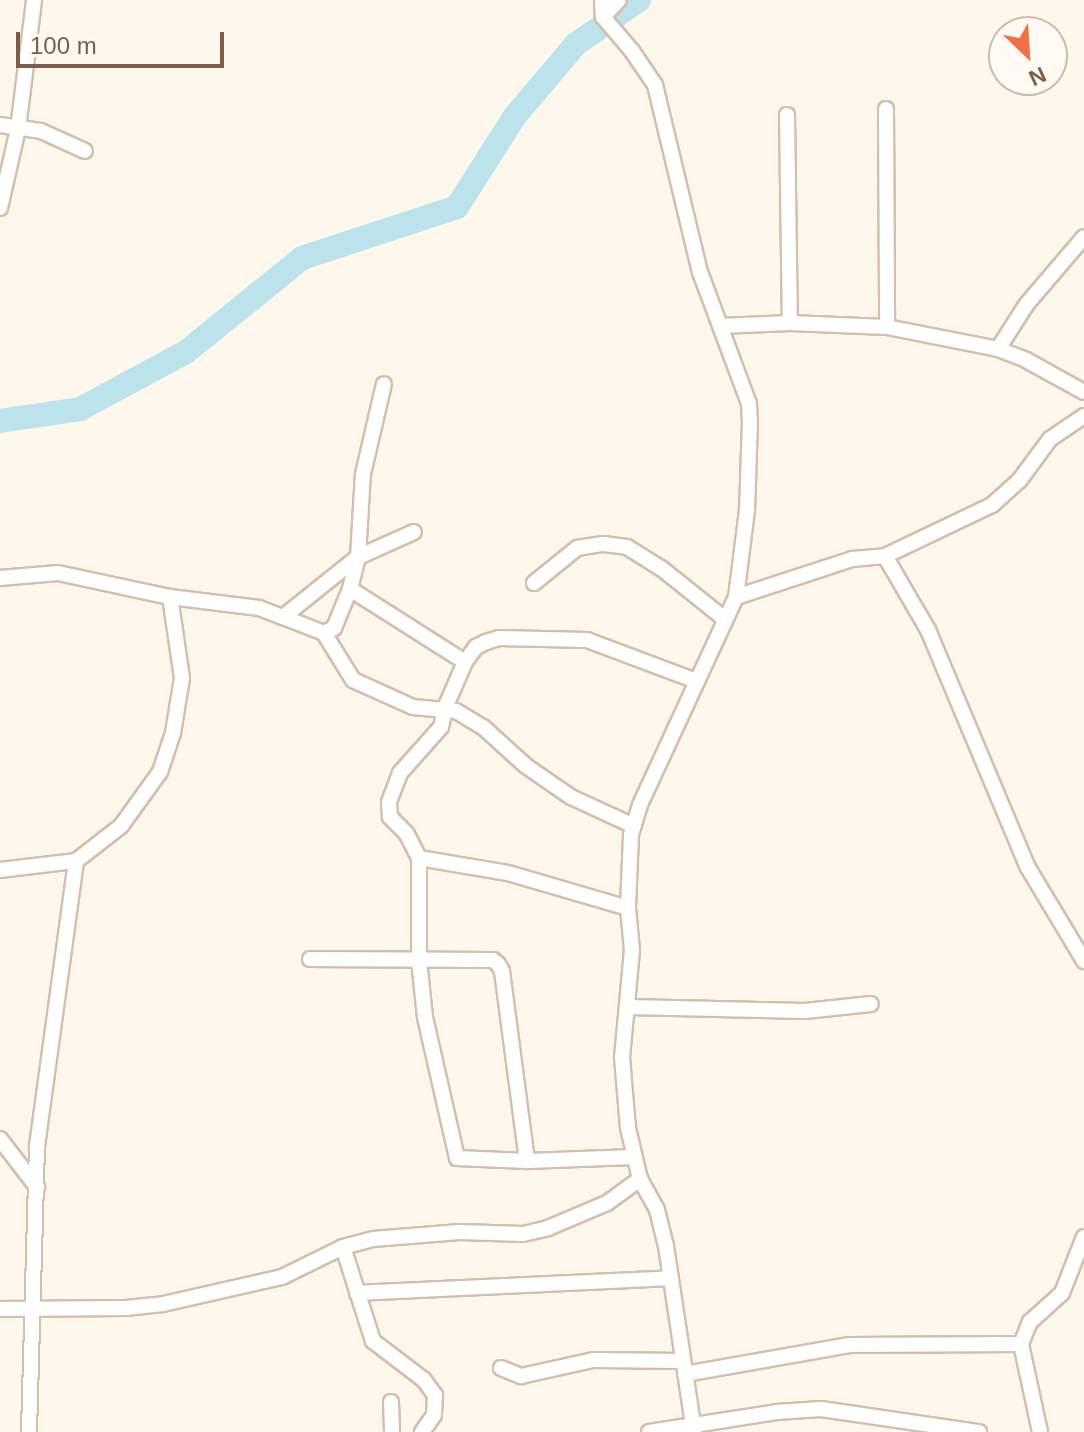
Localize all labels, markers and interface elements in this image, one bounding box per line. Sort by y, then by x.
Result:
scale bar [20,16,228,66]
north arrow [988,16,1068,96]
text: 100 m [30,32,97,59]
text: N [1025,62,1050,91]

